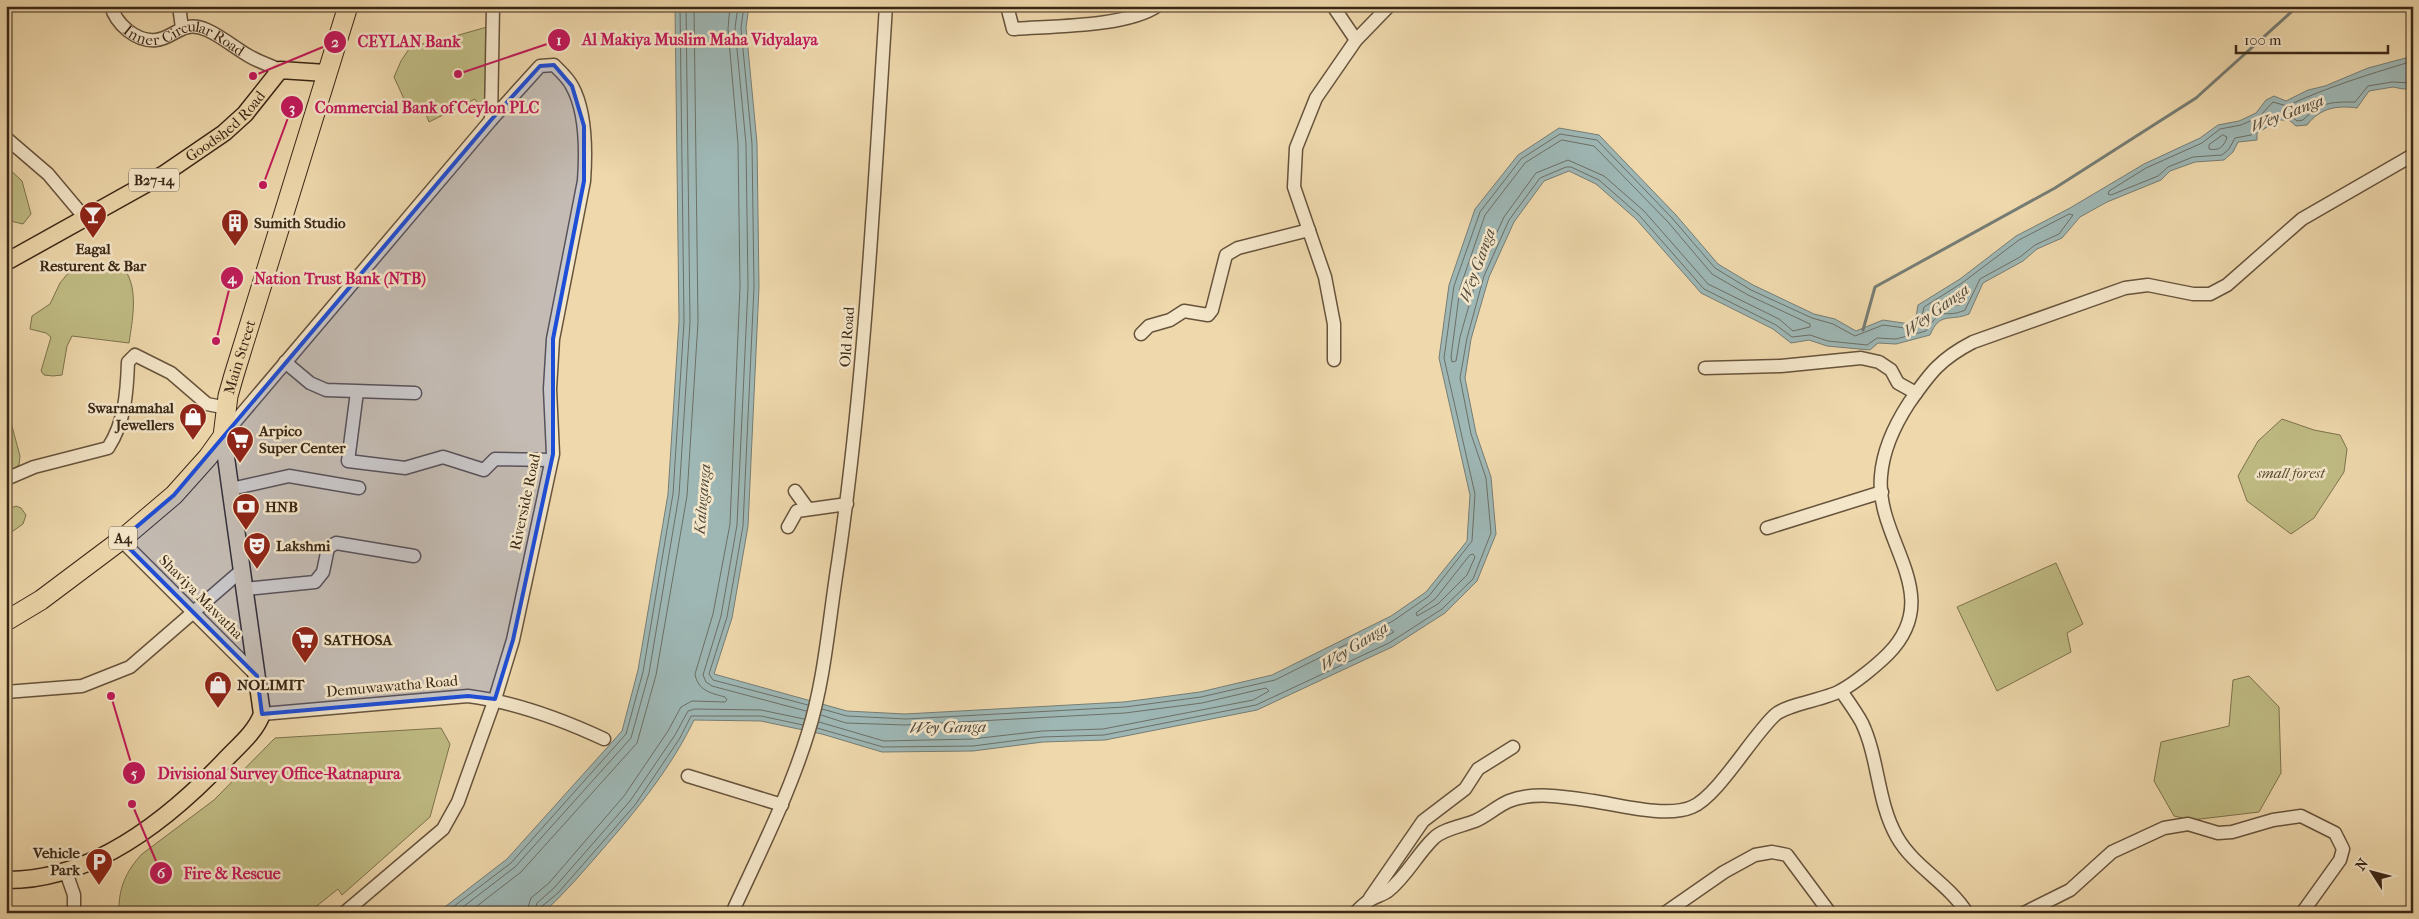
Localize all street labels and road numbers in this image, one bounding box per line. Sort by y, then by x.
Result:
street label: Inner Circular Road [120,17,249,60]
street label: Goodshed Road [182,86,269,166]
road number: B27-14 [129,168,179,192]
street label: Old Road [836,305,858,368]
street label: Main Street [220,317,260,396]
street label: Riverside Road [506,451,544,552]
road number: A4 [109,526,137,550]
street label: Shaviya Mawatha [155,551,248,644]
street label: Demuwawatha Road [325,671,460,701]

